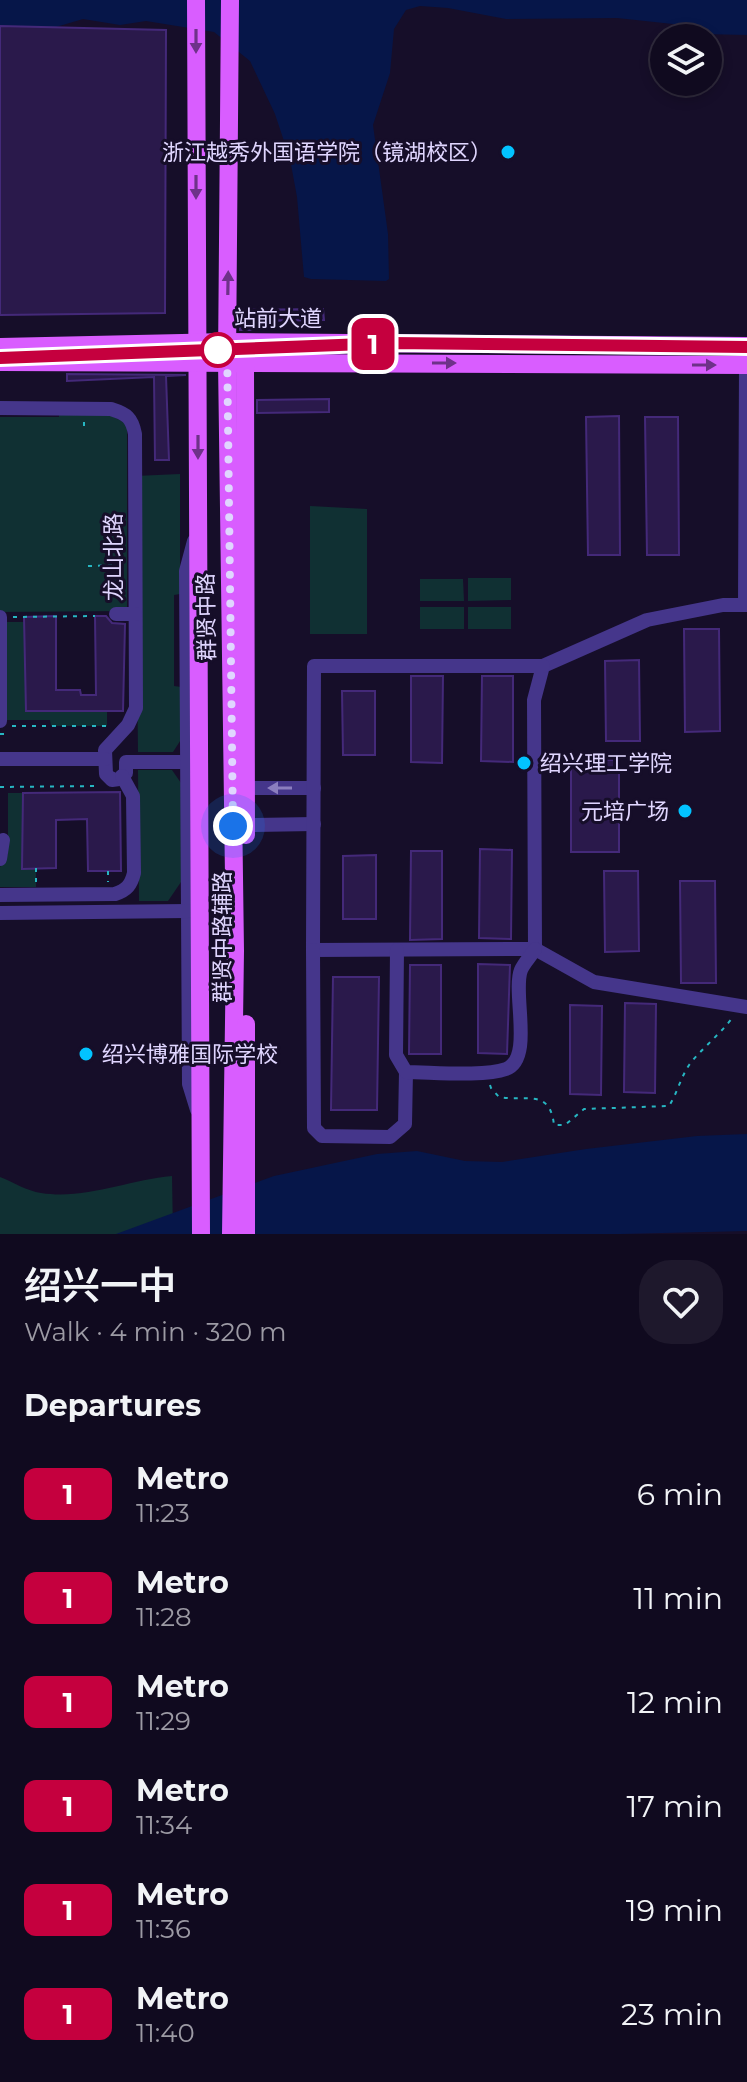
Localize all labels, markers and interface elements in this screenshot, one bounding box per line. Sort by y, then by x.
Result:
map controls [650,24,722,96]
button: layers [650,24,722,96]
one-way arrow [190,29,202,54]
place label: 浙江越秀外国语学院（镜湖校区） [162,139,492,166]
marker: 浙江越秀外国语学院（镜湖校区） [499,143,517,161]
one-way arrow [190,175,202,200]
one-way arrow [221,270,234,295]
street label: 站前大道 [234,305,322,332]
line badge: 1 [347,318,399,370]
text: 1 [368,327,378,361]
unlabelled marker [201,333,235,367]
one-way arrow [432,357,457,369]
one-way arrow [692,359,717,371]
one-way arrow [192,435,204,460]
street label: 龙山北路 [100,513,127,601]
street label: 群贤中路 [192,573,221,661]
place label: 绍兴理工学院 [540,750,672,777]
marker: 绍兴理工学院 [515,754,533,772]
one-way arrow [267,782,292,794]
place label: 元培广场 [581,798,669,825]
marker: 元培广场 [676,802,694,820]
your location [213,806,253,846]
street label: 群贤中路辅路 [209,871,236,1003]
place label: 绍兴博雅国际学校 [102,1041,278,1068]
marker: 绍兴博雅国际学校 [77,1045,95,1063]
button: heart [639,1260,723,1344]
text: 绍兴一中 [24,1262,176,1309]
text: Walk · 4 min · 320 m [24,1316,287,1348]
text: Departures [24,1387,201,1424]
text: Metro [136,1460,229,1497]
text: 6 min [637,1476,723,1513]
text: 1 [63,1477,73,1511]
text: 11:23 [136,1497,190,1529]
text: Metro [136,1564,229,1601]
text: 11 min [633,1580,723,1617]
text: 1 [63,1581,73,1615]
text: 11:28 [136,1601,192,1633]
text: Metro [136,1668,229,1705]
text: 12 min [627,1684,723,1721]
text: 1 [63,1685,73,1719]
text: 11:29 [136,1705,191,1737]
text: Metro [136,1772,229,1809]
text: 17 min [626,1788,723,1825]
text: 1 [63,1789,73,1823]
text: 11:34 [136,1809,192,1841]
text: Metro [136,1876,229,1913]
text: 19 min [626,1892,723,1929]
text: 1 [63,1893,73,1927]
text: 11:36 [136,1913,191,1945]
text: Metro [136,1980,229,2017]
text: 23 min [621,1996,723,2033]
text: 1 [63,1997,73,2031]
text: 11:40 [136,2017,195,2049]

